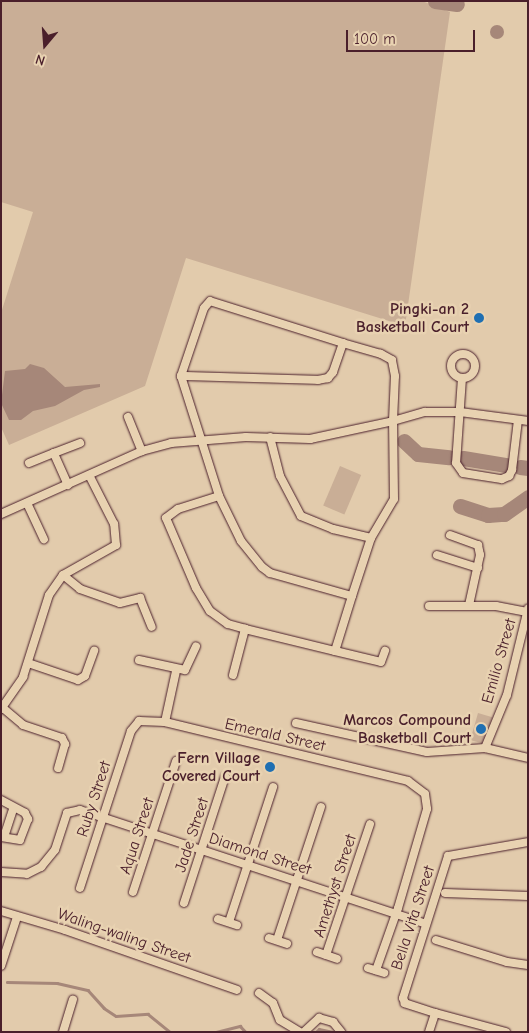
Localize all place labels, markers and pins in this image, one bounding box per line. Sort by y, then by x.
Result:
place label: Pingki-an 2 Basketball Court [356,299,469,337]
marker: Pingki-an 2 Basketball Court [473,312,485,324]
place label: Marcos Compound Basketball Court [343,710,471,748]
marker: Marcos Compound Basketball Court [475,723,487,735]
place label: Fern Village Covered Court [162,748,260,786]
marker: Fern Village Covered Court [264,761,276,773]

